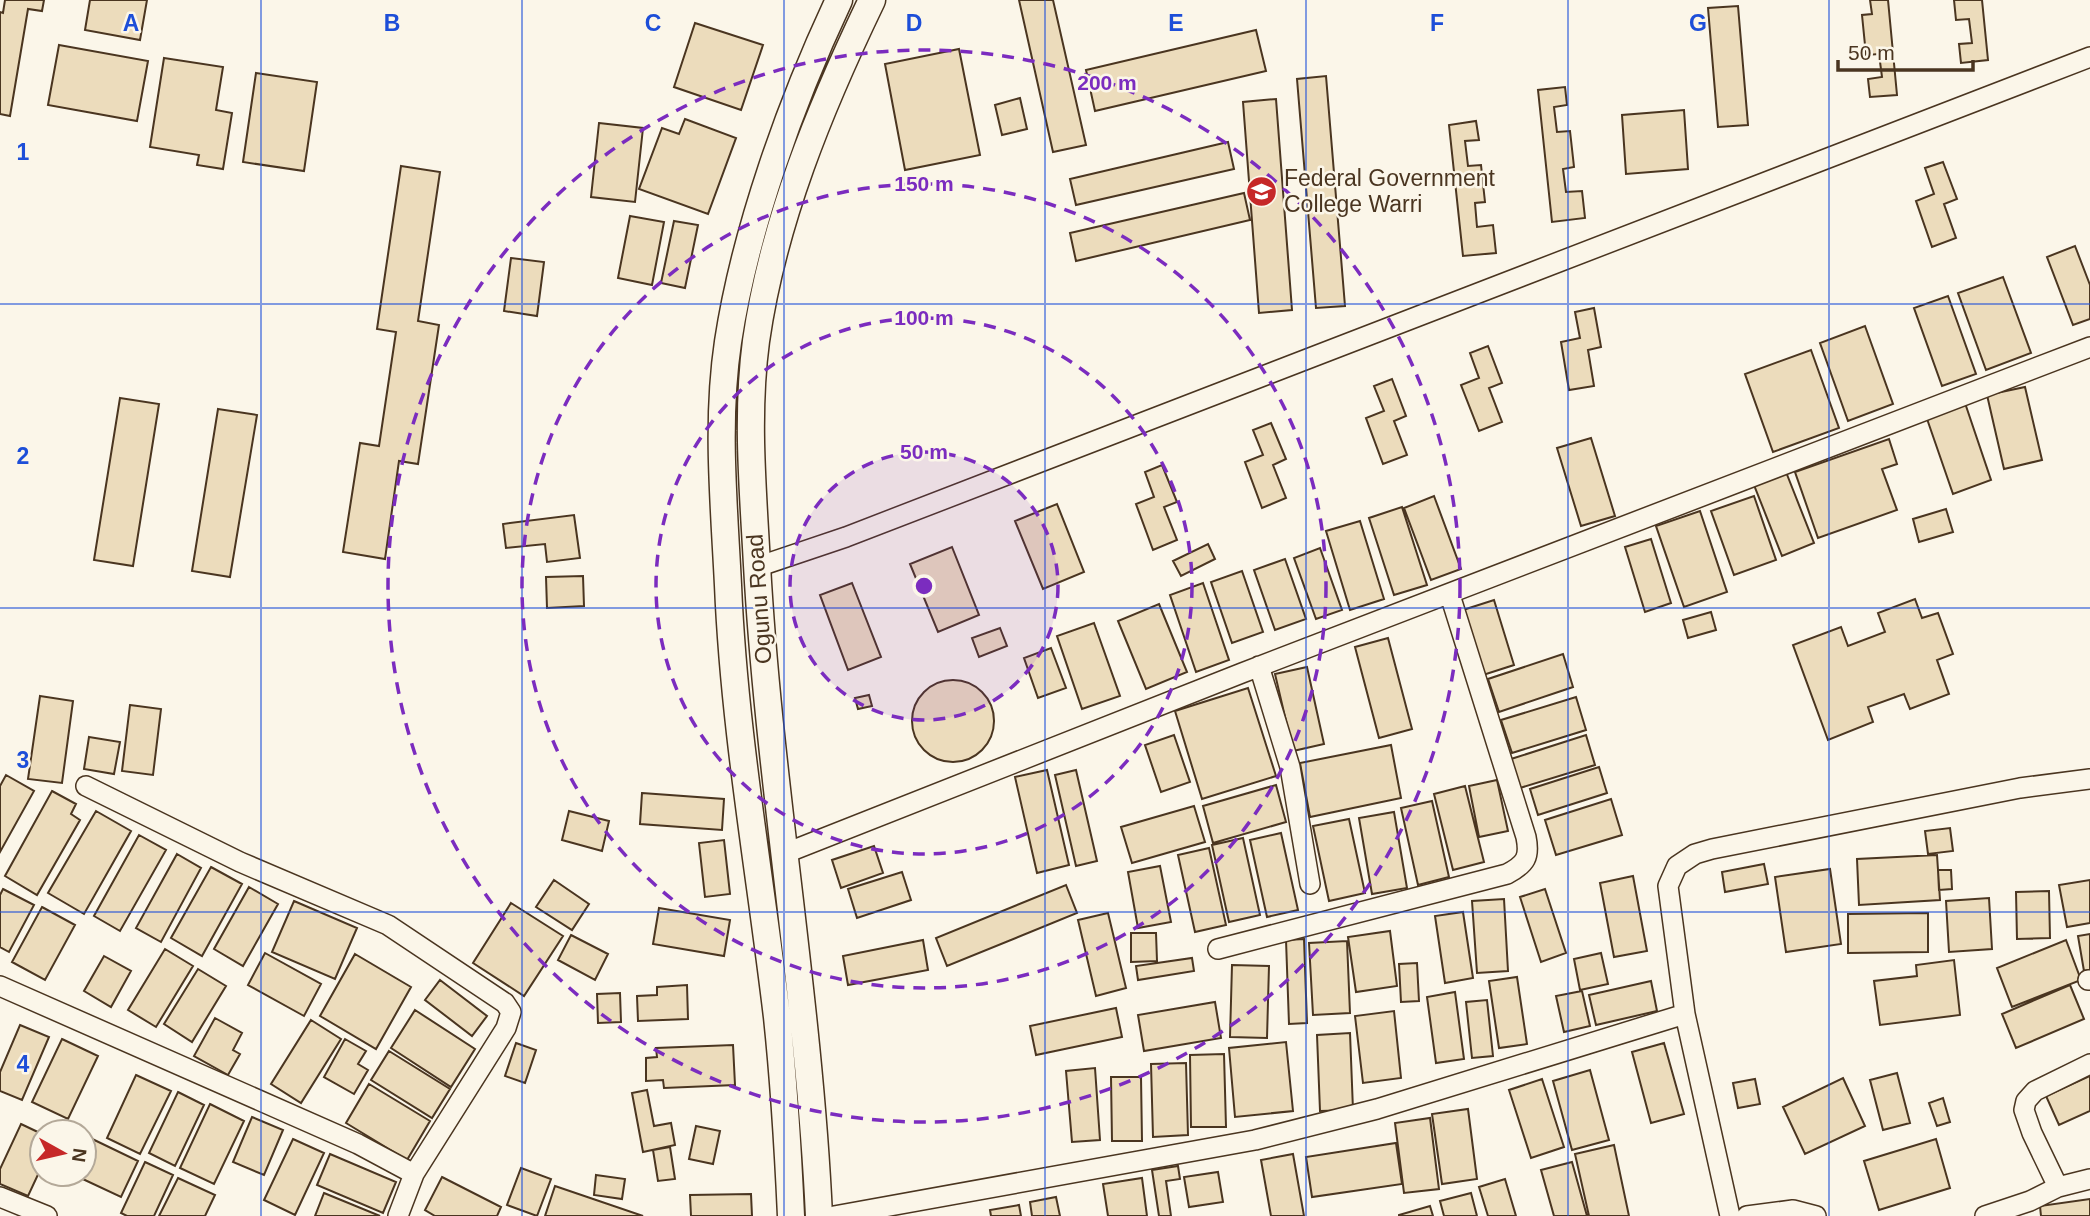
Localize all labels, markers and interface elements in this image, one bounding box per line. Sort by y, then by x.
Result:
text: A [123,10,139,36]
text: B [384,10,400,36]
text: C [645,10,661,36]
text: D [906,10,922,36]
text: E [1168,10,1184,36]
text: F [1430,10,1444,36]
text: G [1689,10,1707,36]
scale bar [1838,28,1973,72]
text: 50 m [1848,41,1895,64]
text: 200 m [1077,71,1137,94]
text: 1 [17,139,30,165]
place label: Federal Government College Warri [1284,165,1496,217]
text: 150 m [894,172,954,195]
school or university icon: Federal Government College Warri [1244,174,1278,208]
text: 100 m [894,306,954,329]
text: 50 m [900,440,948,463]
text: 2 [17,443,29,469]
street label: Ogunu Road [741,533,777,665]
centre of rings [912,574,936,598]
text: 3 [17,747,29,773]
text: 4 [17,1051,30,1077]
north arrow [28,1118,98,1188]
text: N [68,1147,91,1164]

